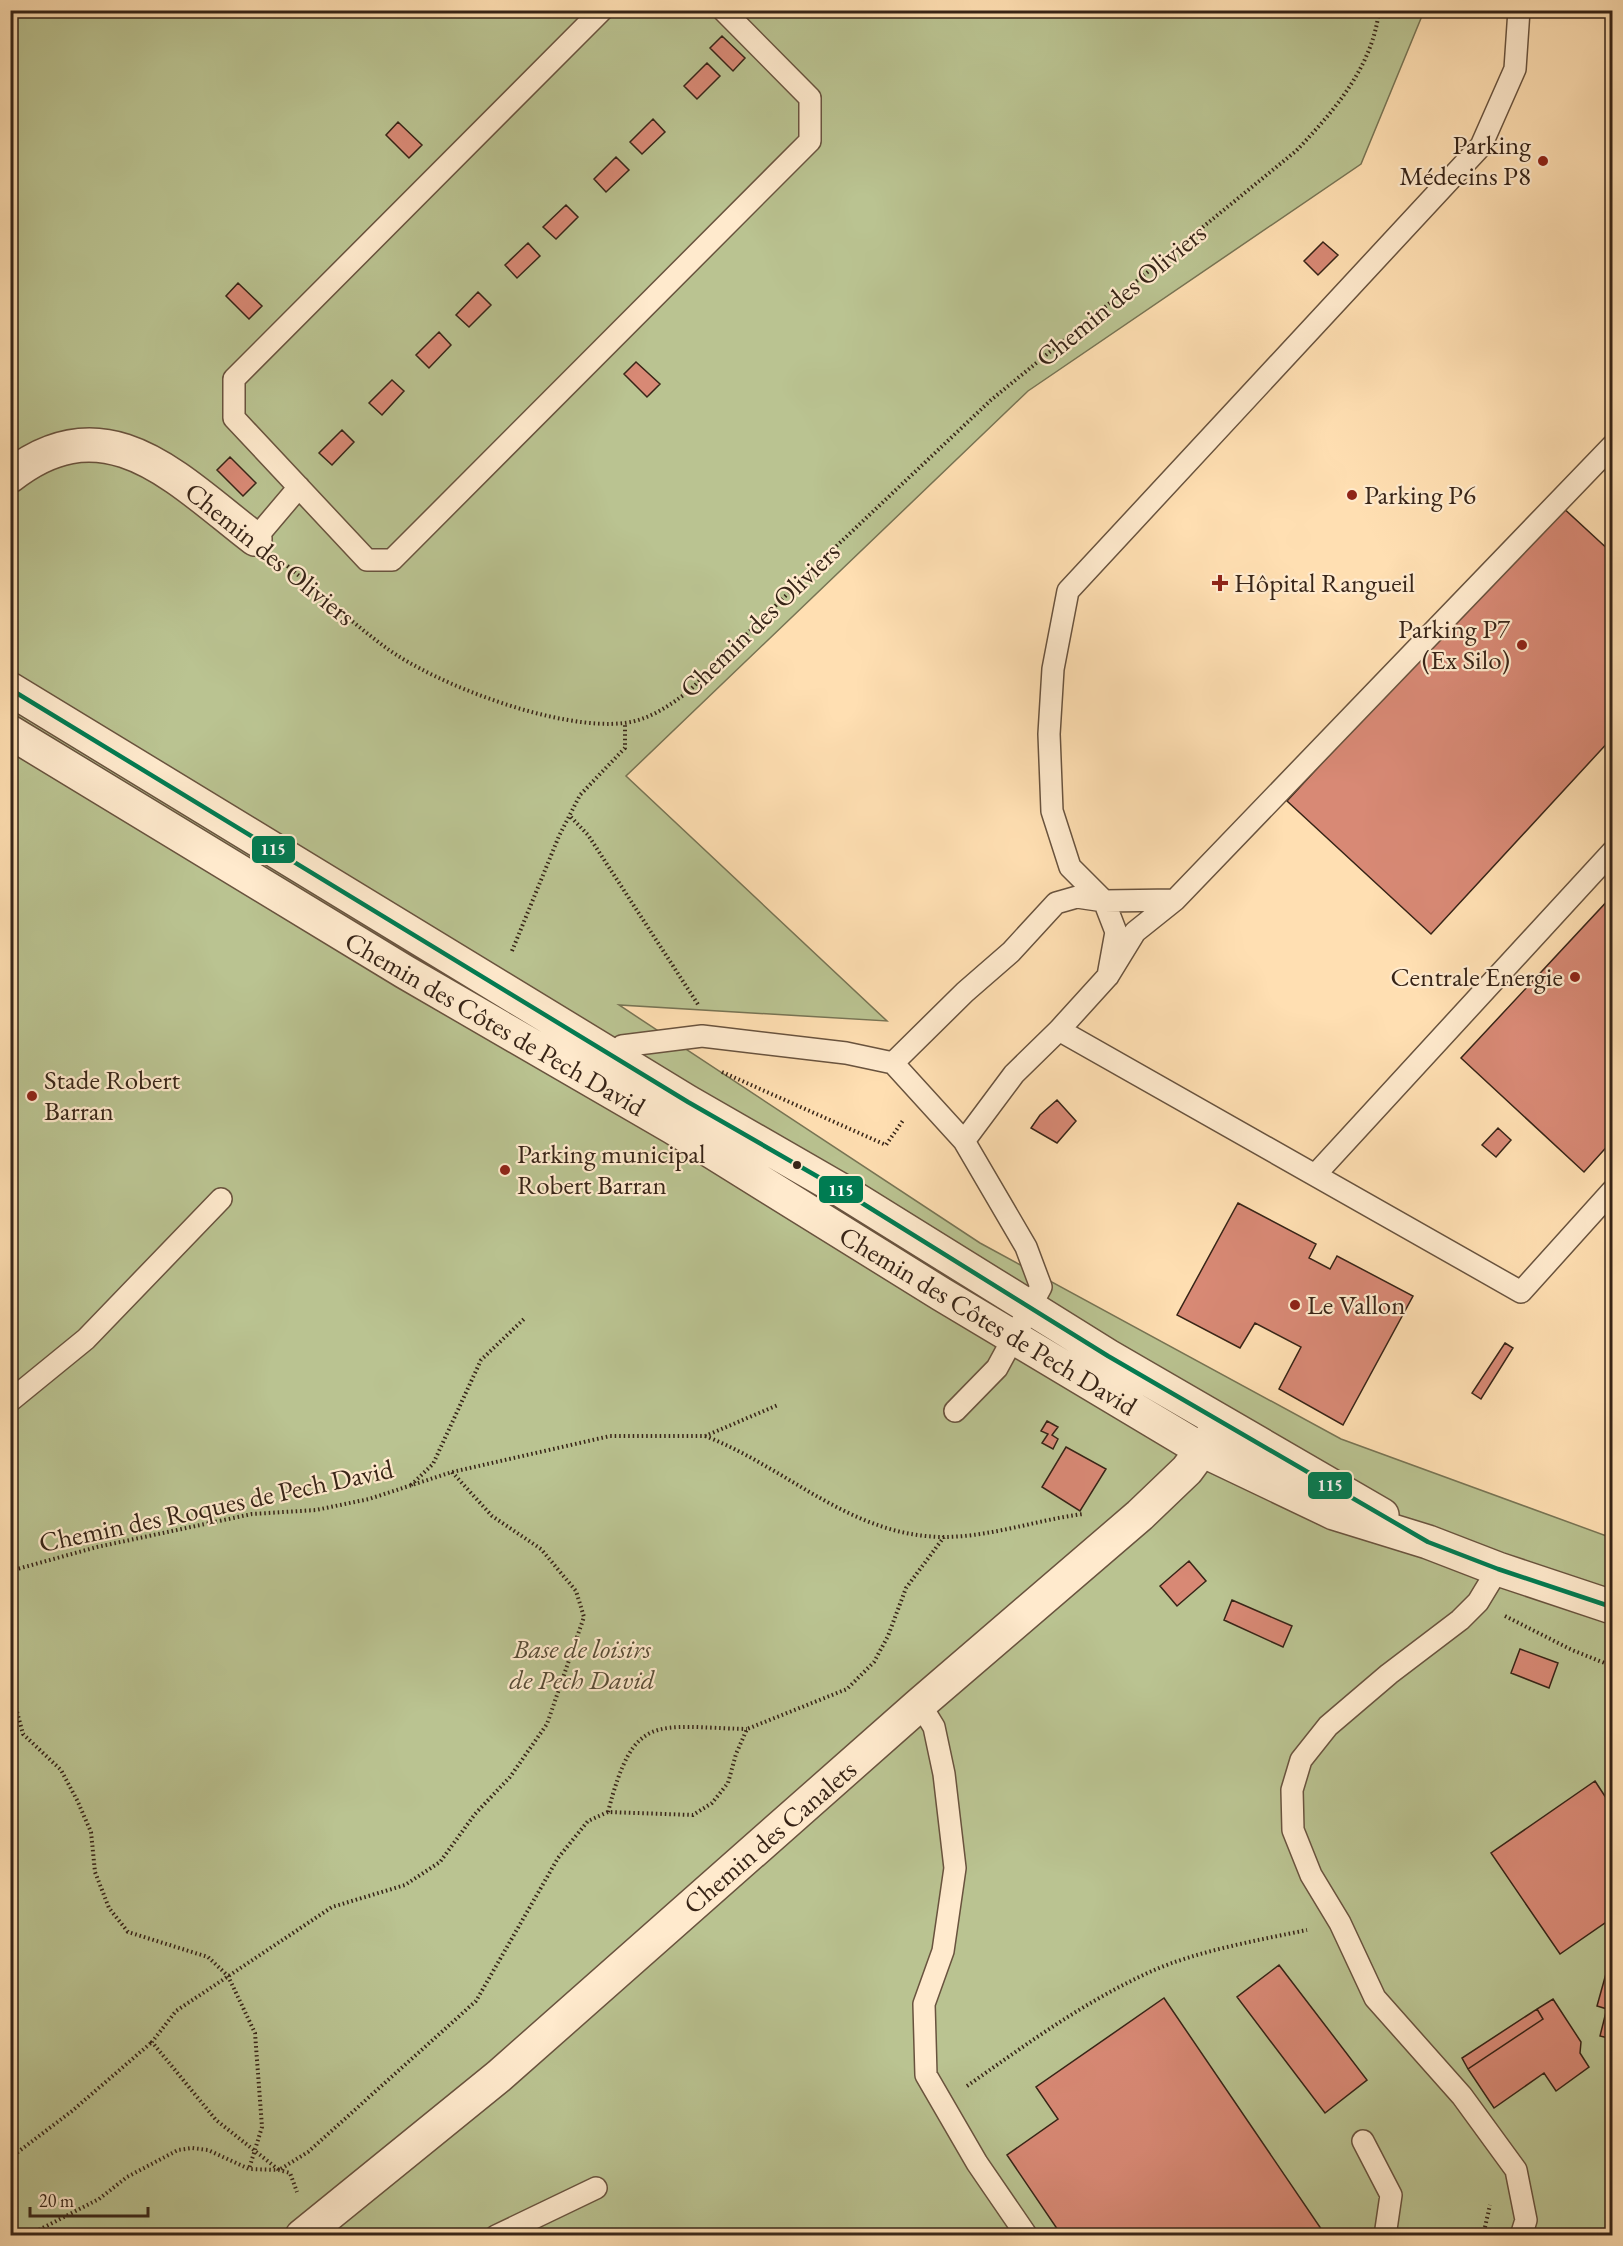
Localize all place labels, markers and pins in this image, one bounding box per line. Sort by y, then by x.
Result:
place label: Parking Médecins P8 [1399,127,1531,193]
marker: Parking Médecins P8 [1536,154,1550,168]
place label: Parking P6 [1364,477,1476,512]
marker: Parking P6 [1345,488,1359,502]
place label: Hôpital Rangueil [1234,565,1415,600]
marker: Hôpital Rangueil [1211,574,1229,592]
place label: Parking P7 (Ex Silo) [1398,611,1511,677]
marker: Parking P7 (Ex Silo) [1515,638,1529,652]
place label: Centrale Energie [1390,959,1563,994]
marker: Centrale Energie [1568,970,1582,984]
place label: Stade Robert Barran [44,1062,180,1128]
marker: Stade Robert Barran [25,1089,39,1103]
place label: Parking municipal Robert Barran [517,1136,705,1202]
unlabelled marker [791,1159,803,1171]
marker: Parking municipal Robert Barran [498,1163,512,1177]
place label: Le Vallon [1307,1287,1406,1322]
marker: Le Vallon [1288,1298,1302,1312]

